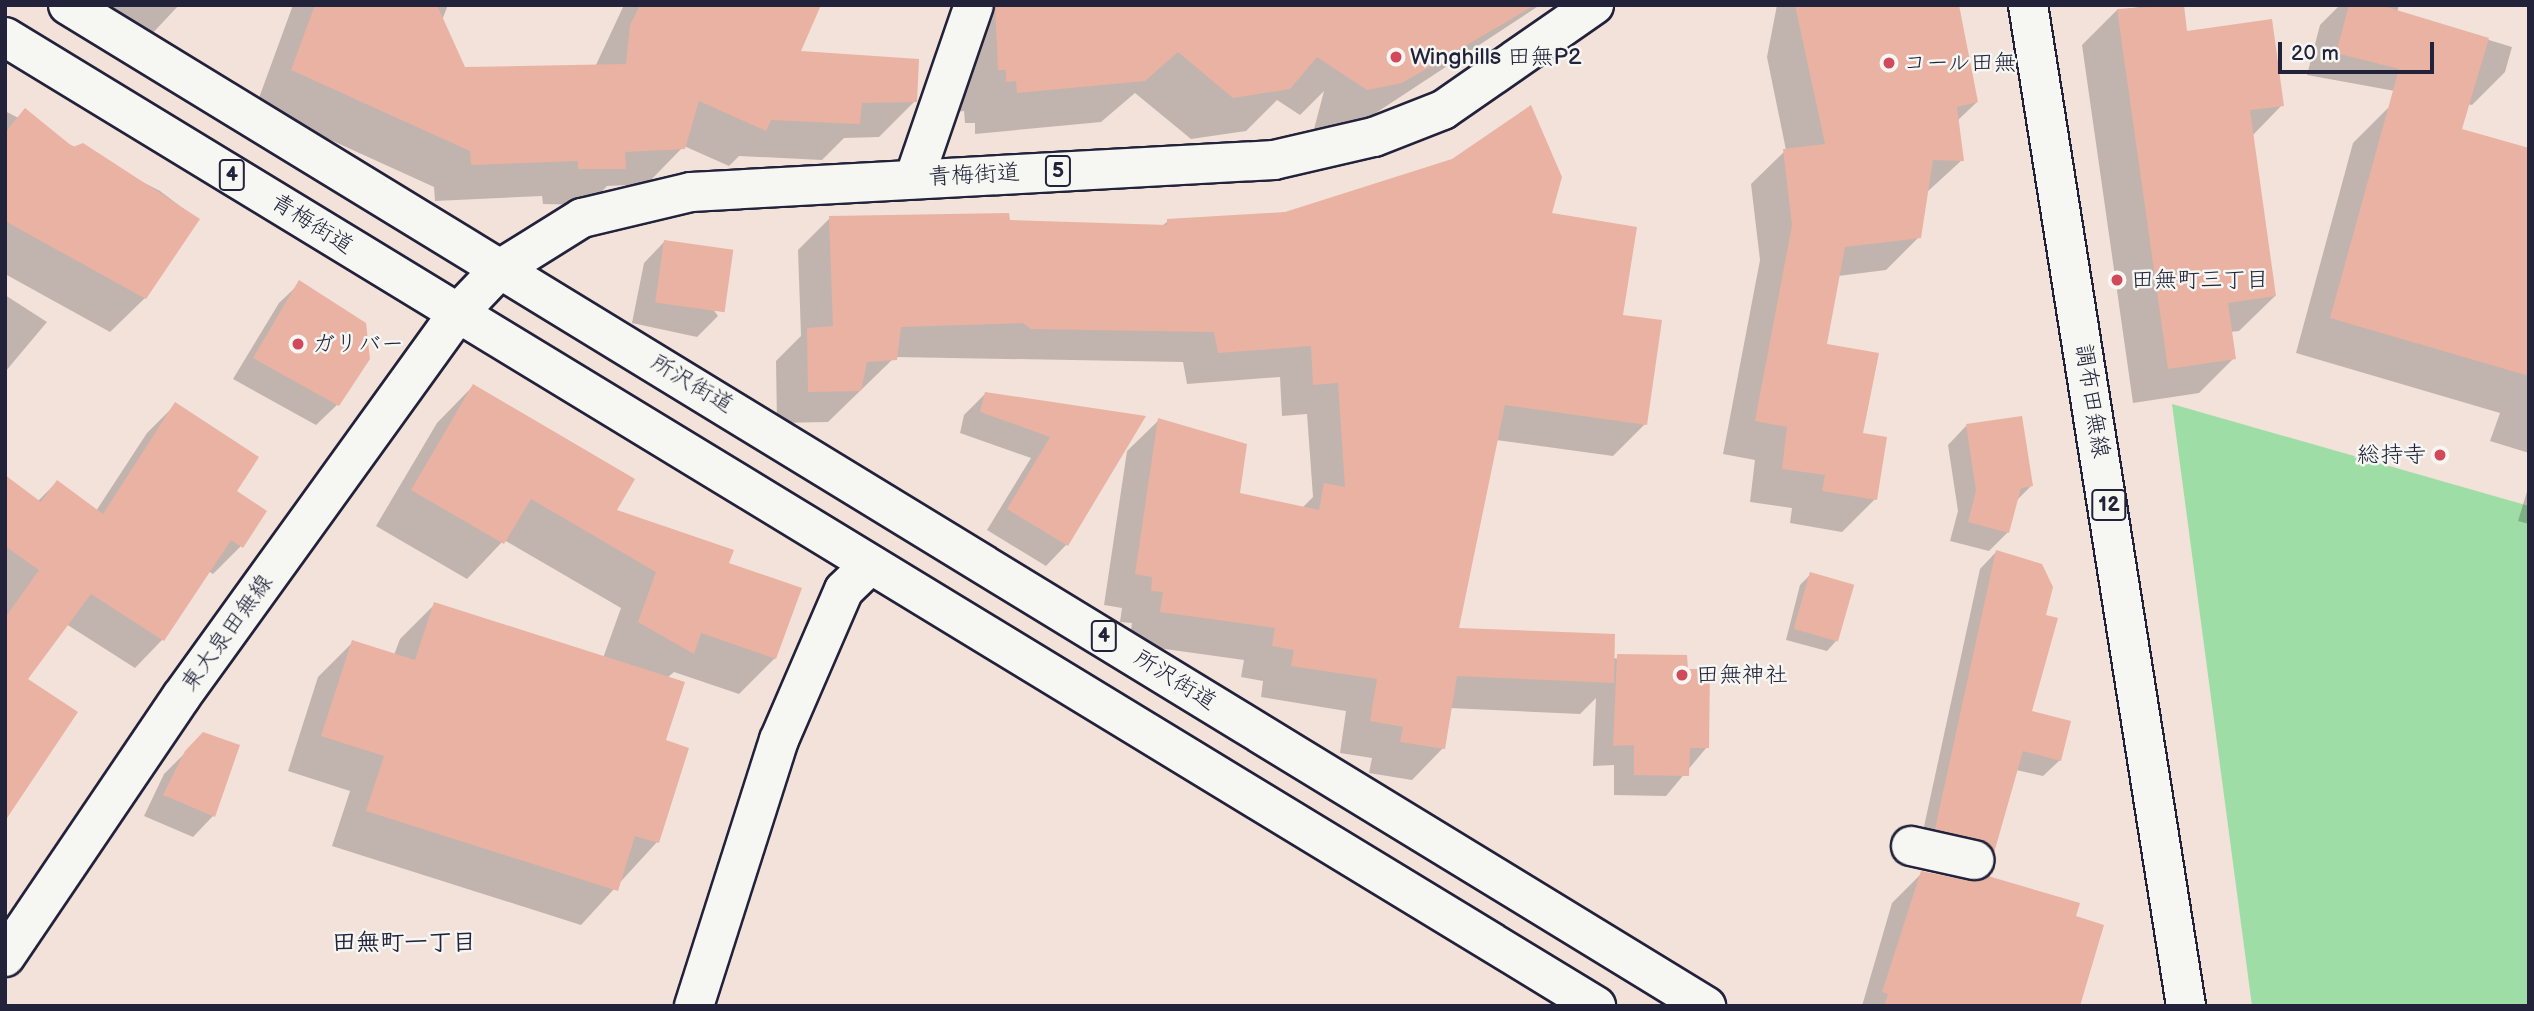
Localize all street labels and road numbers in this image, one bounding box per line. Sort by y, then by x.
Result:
road number: 5 [1044,154,1072,188]
road number: 4 [218,158,246,192]
street label: 青梅街道 [927,159,1021,191]
street label: 青梅街道 [266,188,358,260]
street label: 調布田無線 [2069,342,2115,460]
street label: 所沢街道 [645,348,739,420]
road number: 12 [2090,488,2128,522]
street label: 東大泉田無線 [175,569,279,697]
road number: 4 [1090,618,1118,654]
street label: 所沢街道 [1129,644,1221,716]

